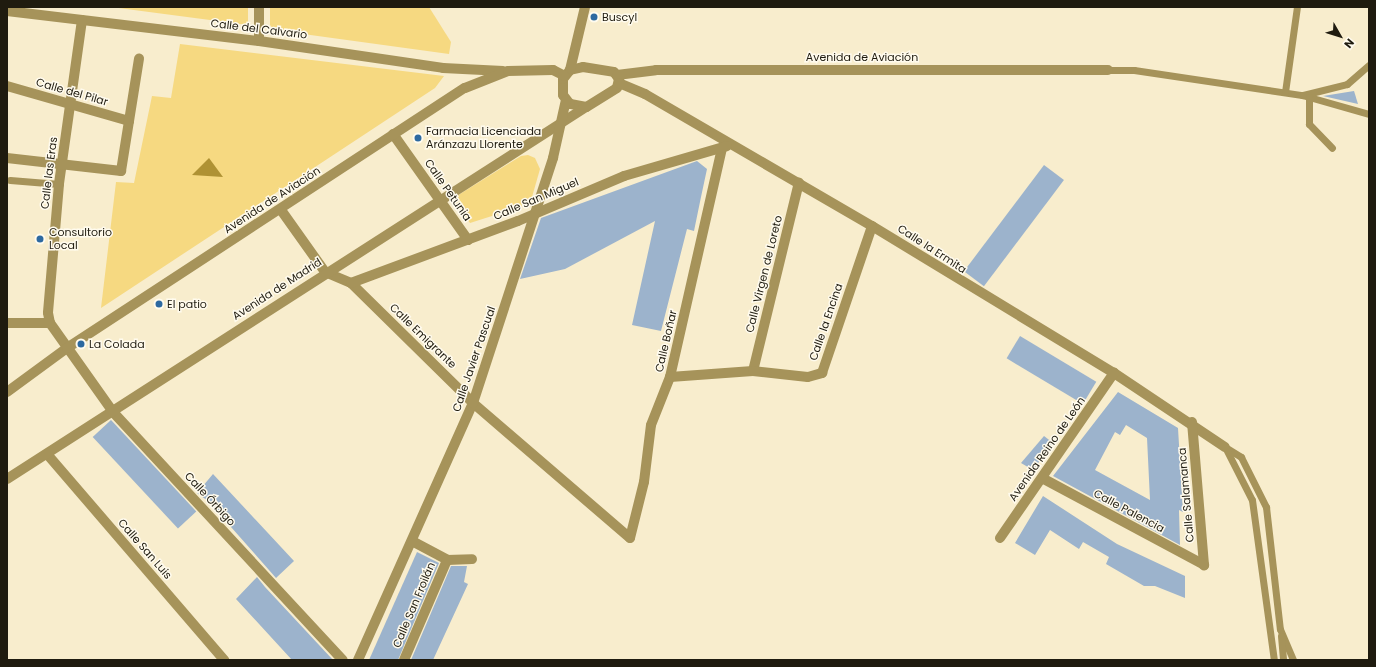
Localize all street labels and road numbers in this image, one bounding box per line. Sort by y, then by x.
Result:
street label: Calle del Calvario [210,17,308,41]
street label: Avenida de Aviación [806,50,918,64]
street label: Calle del Pilar [34,75,110,109]
street label: Calle las Eras [38,136,60,210]
street label: Calle Petunia [422,157,474,223]
street label: Avenida de Aviación [221,164,323,236]
street label: Calle San Miguel [491,175,581,223]
street label: Calle Virgen de Loreto [743,214,785,334]
street label: Calle la Ermita [895,222,969,276]
street label: Avenida de Madrid [230,255,324,323]
street label: Calle la Encina [807,282,845,362]
street label: Calle Emigrante [387,301,459,371]
street label: Calle Javier Pascual [450,305,498,413]
street label: Calle Boñar [652,309,680,373]
street label: Avenida Reino de León [1006,394,1088,504]
street label: Calle Salamanca [1175,447,1197,543]
street label: Calle Órbigo [182,469,238,529]
street label: Calle Palencia [1091,487,1167,535]
street label: Calle San Luis [115,516,175,582]
street label: Calle San Froilán [390,560,438,650]

